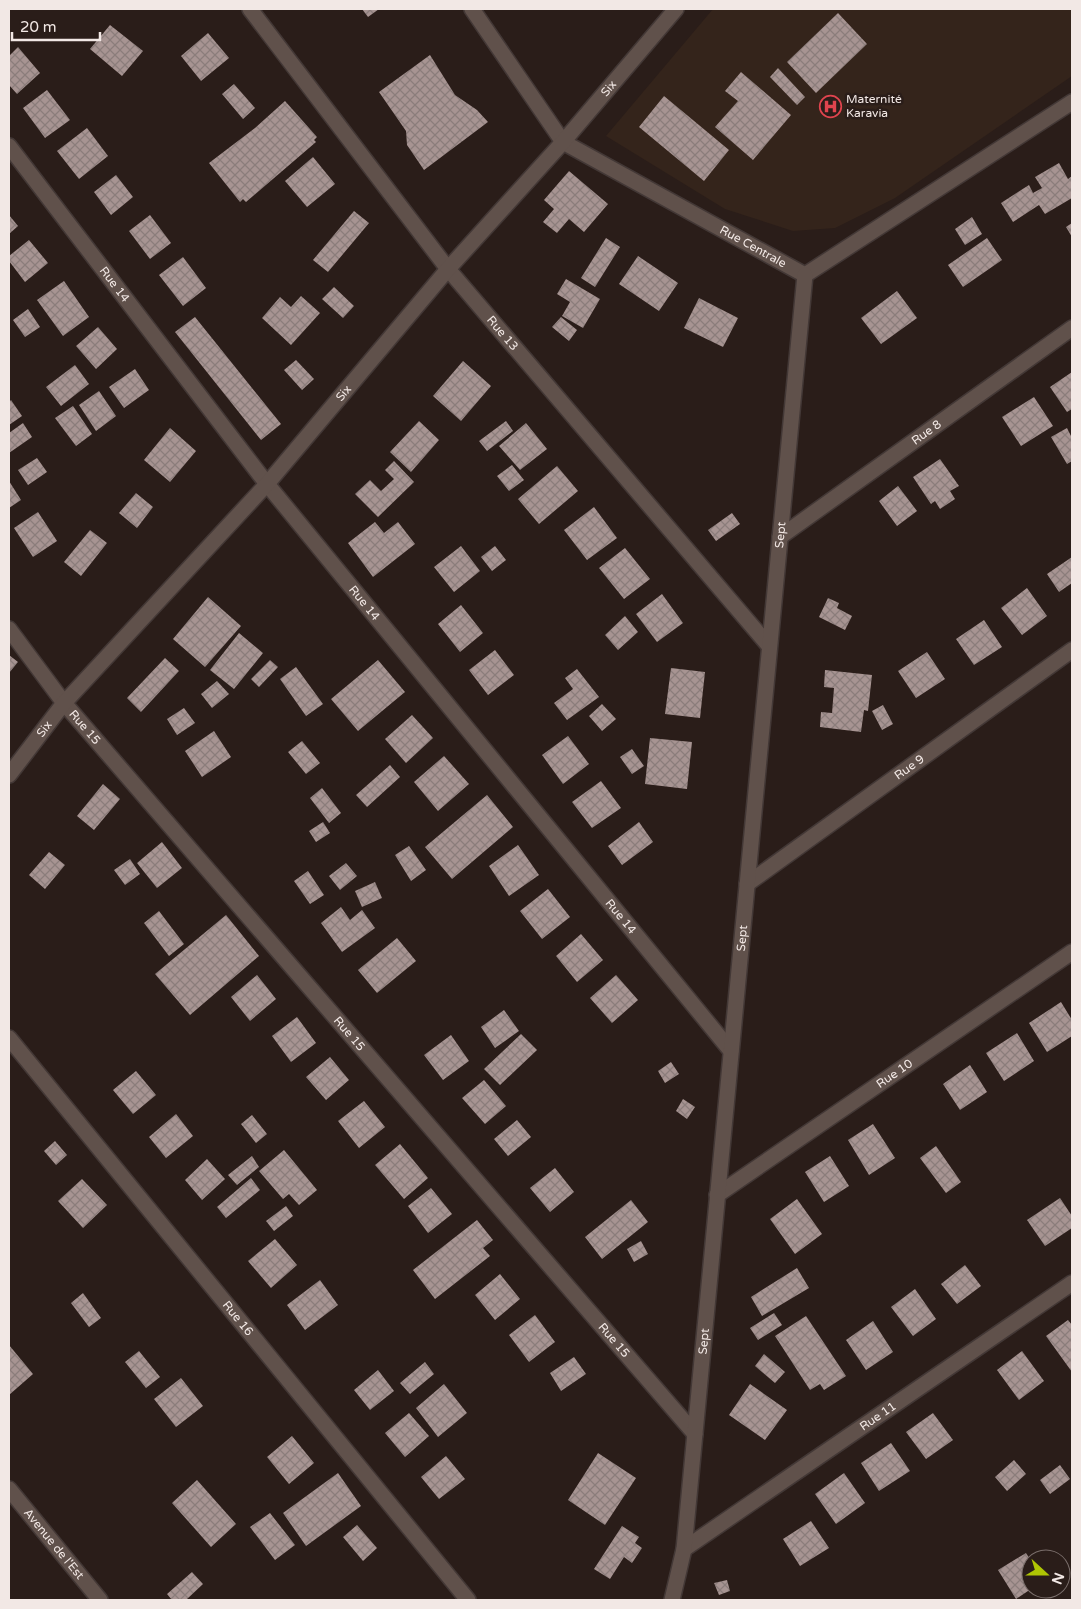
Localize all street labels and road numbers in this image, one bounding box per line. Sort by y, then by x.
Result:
street label: Six [598,77,619,99]
street label: Rue Centrale [717,223,789,270]
street label: Rue 14 [97,264,133,305]
street label: Rue 13 [484,313,521,353]
street label: Six [333,382,354,404]
street label: Rue 8 [909,417,944,448]
street label: Sept [772,521,789,549]
street label: Rue 14 [346,583,383,624]
street label: Rue 15 [66,707,103,747]
street label: Six [34,718,55,740]
street label: Rue 9 [892,752,927,783]
street label: Rue 14 [603,896,640,937]
street label: Sept [734,924,750,952]
street label: Rue 15 [331,1014,368,1054]
street label: Rue 10 [874,1056,916,1091]
street label: Rue 16 [220,1298,256,1339]
street label: Rue 15 [595,1320,633,1360]
street label: Sept [696,1327,712,1355]
street label: Rue 11 [857,1399,899,1433]
street label: Avenue de l'Est [21,1506,87,1582]

